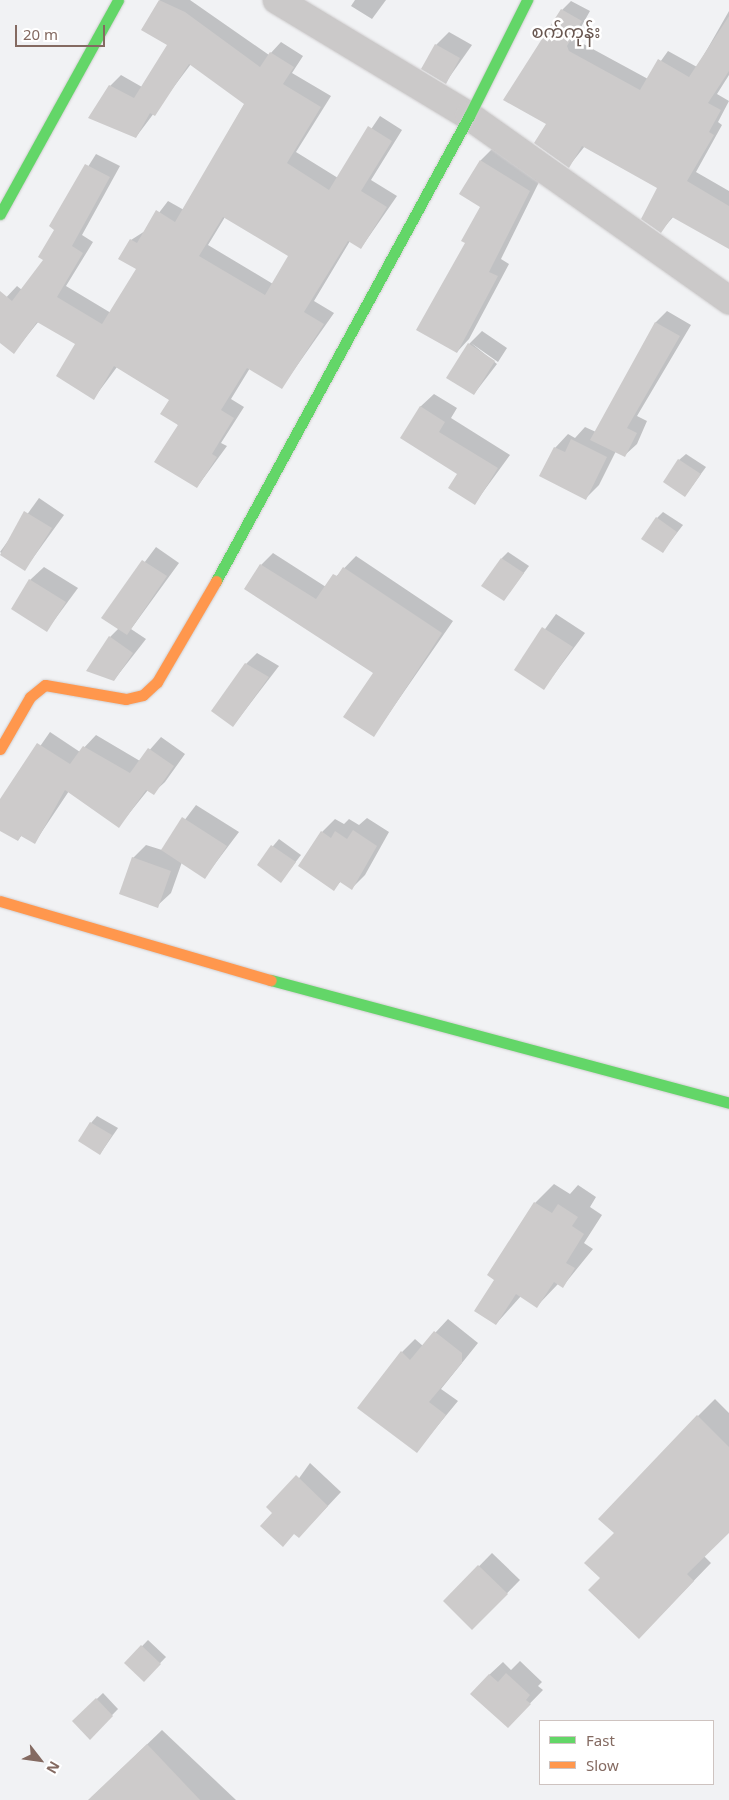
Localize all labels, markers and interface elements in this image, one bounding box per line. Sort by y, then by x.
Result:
scale bar [18,15,108,47]
district label: စက်ကုန်း [531,20,601,42]
text: 20 m [23,24,58,44]
legend [539,1720,714,1785]
text: Fast [586,1730,615,1750]
north arrow [15,1735,65,1785]
text: Slow [586,1755,619,1775]
text: N [42,1758,65,1777]

